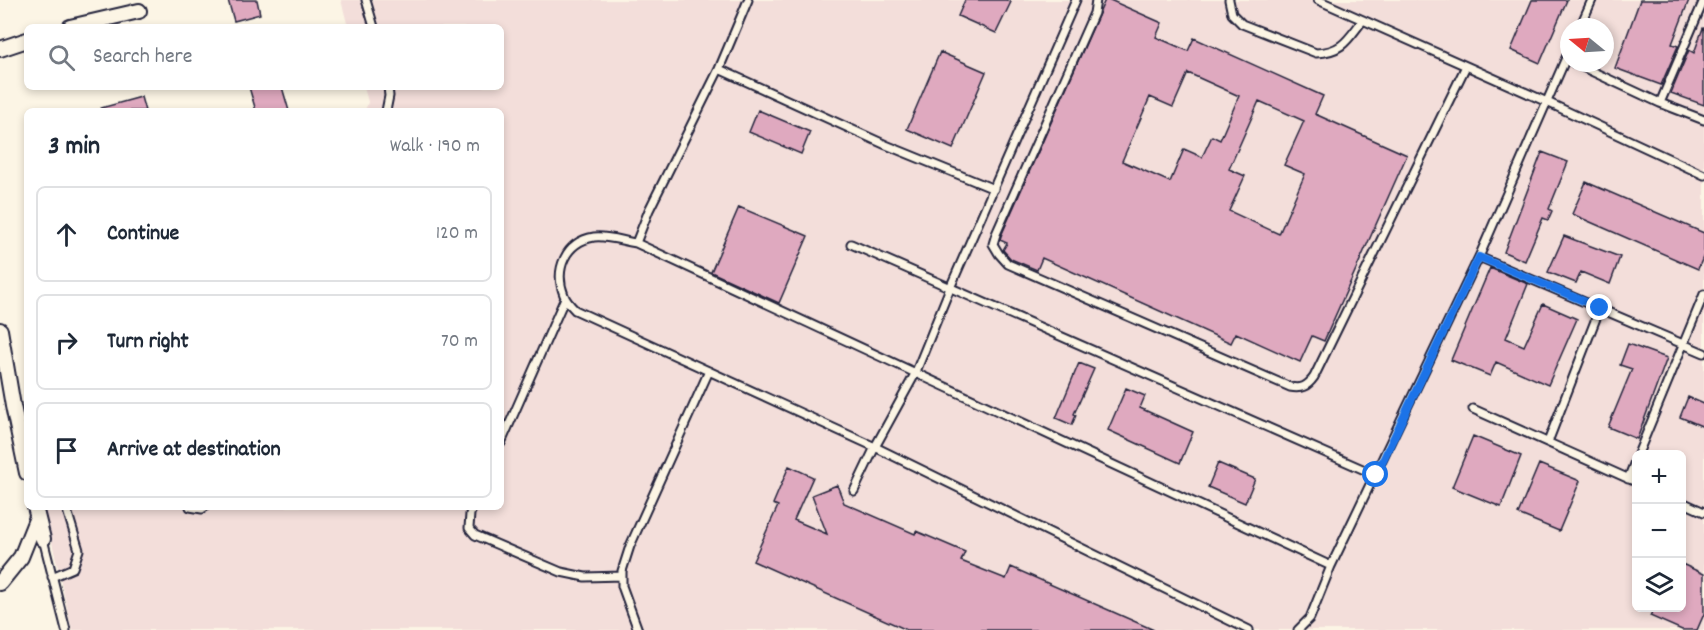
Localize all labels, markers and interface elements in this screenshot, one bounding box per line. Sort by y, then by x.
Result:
north arrow [1560,18,1614,72]
search box [24,24,504,90]
icon: search [45,41,78,74]
text: Search here [93,42,192,73]
text: 3 min [48,129,100,166]
text: Walk · 190 m [390,133,480,161]
icon: ahead [50,218,83,251]
text: Continue [107,219,179,250]
text: 120 m [436,220,478,248]
route end [1586,294,1612,320]
icon: right [50,326,83,359]
text: Turn right [107,327,189,358]
text: 70 m [441,328,478,356]
icon: arrive [50,434,83,467]
text: Arrive at destination [107,435,281,466]
map controls [1632,450,1686,612]
button: + [1632,450,1686,504]
route start [1362,461,1388,487]
button: − [1632,504,1686,558]
button: layers [1632,558,1686,612]

